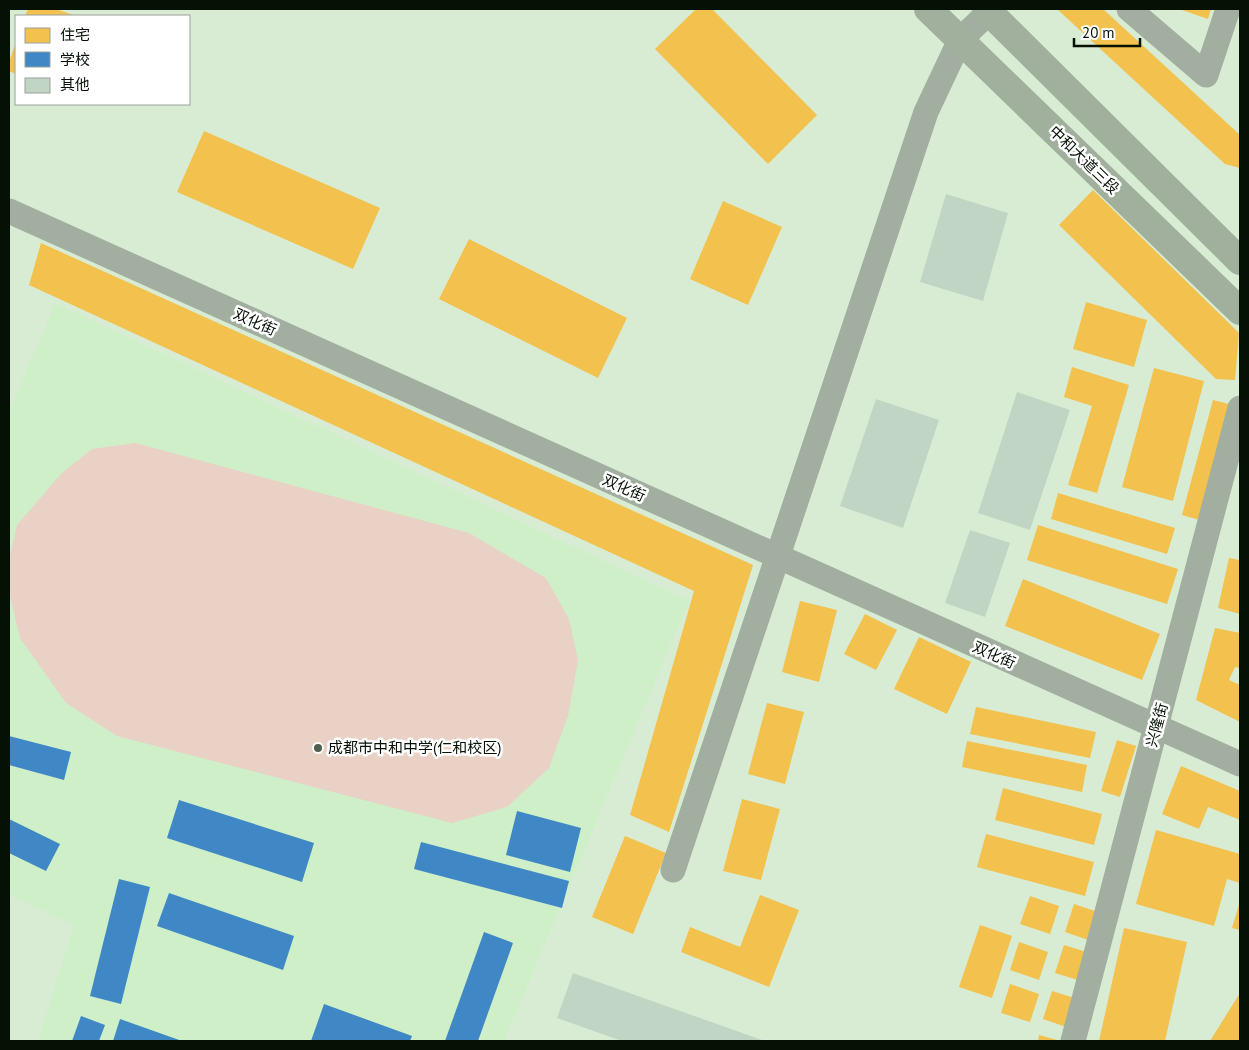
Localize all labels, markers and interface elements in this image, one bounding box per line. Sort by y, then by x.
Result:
legend [15,15,190,105]
scale bar [1074,15,1140,47]
text: 20 m [1082,23,1115,42]
text: 住宅 [60,25,90,44]
text: 学校 [60,50,90,69]
text: 其他 [60,75,90,94]
street label: 中和大道三段 [1045,122,1123,198]
street label: 双化街 [231,304,280,339]
street label: 双化街 [600,470,649,505]
street label: 双化街 [970,637,1019,672]
street label: 兴隆街 [1142,701,1172,749]
place label: 成都市中和中学(仁和校区) [328,738,501,757]
marker: 成都市中和中学(仁和校区) [312,742,324,754]

